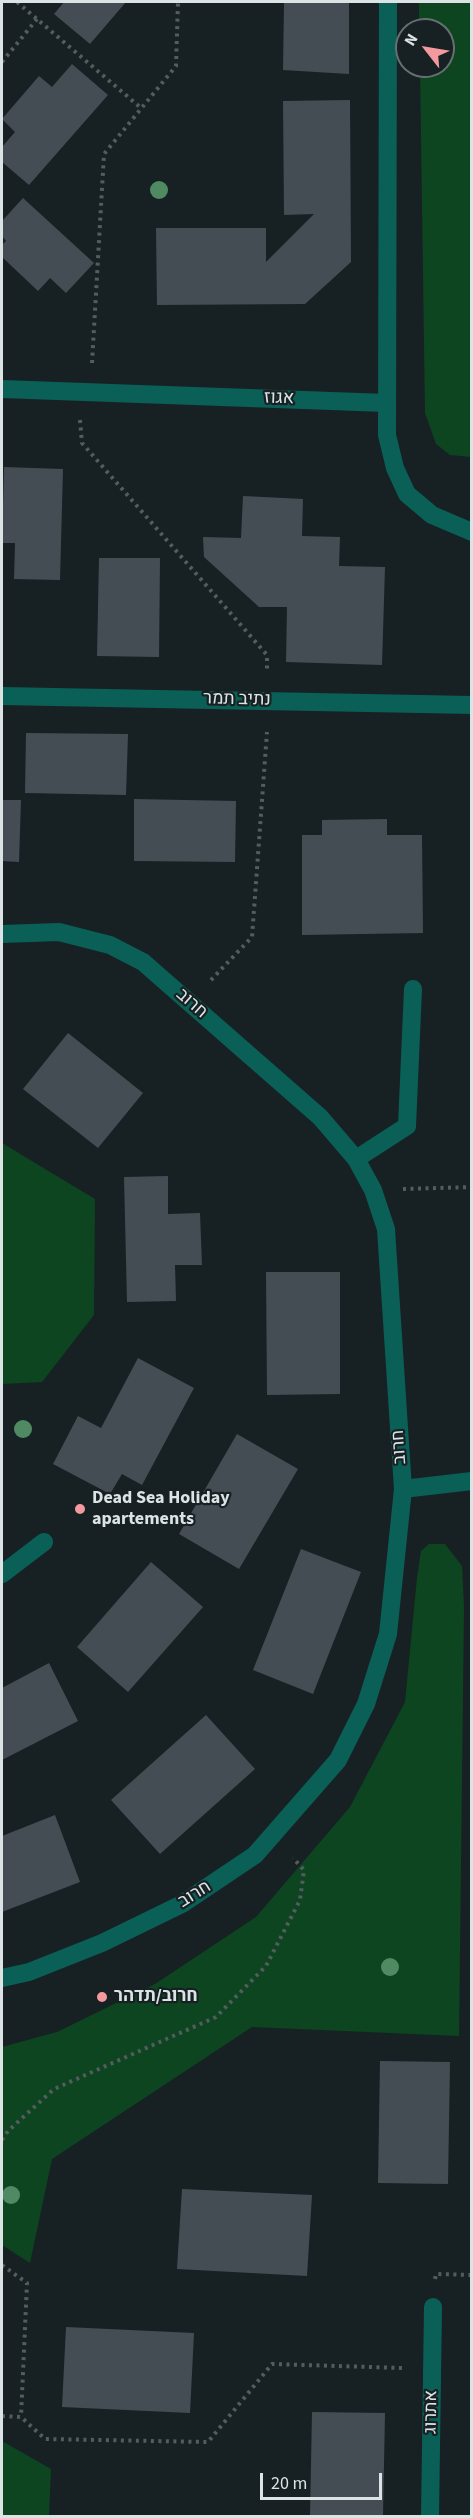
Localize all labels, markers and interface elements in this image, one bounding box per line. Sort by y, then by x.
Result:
north arrow [395,18,455,78]
text: N [399,30,423,50]
street label: אגוז [264,388,294,410]
street label: נתיב תמר [203,689,271,711]
street label: חרוב [171,985,211,1023]
street label: חרוב [388,1429,412,1465]
place label: Dead Sea Holiday apartements [92,1488,230,1530]
marker: Dead Sea Holiday apartements [73,1502,87,1516]
street label: חרוב [175,1877,215,1913]
place label: חרוב/תדהר [114,1986,198,2008]
marker: חרוב/תדהר [95,1990,109,2004]
street label: אתרוג [421,2390,443,2434]
scale bar [263,2461,384,2499]
text: 20 m [271,2471,307,2496]

